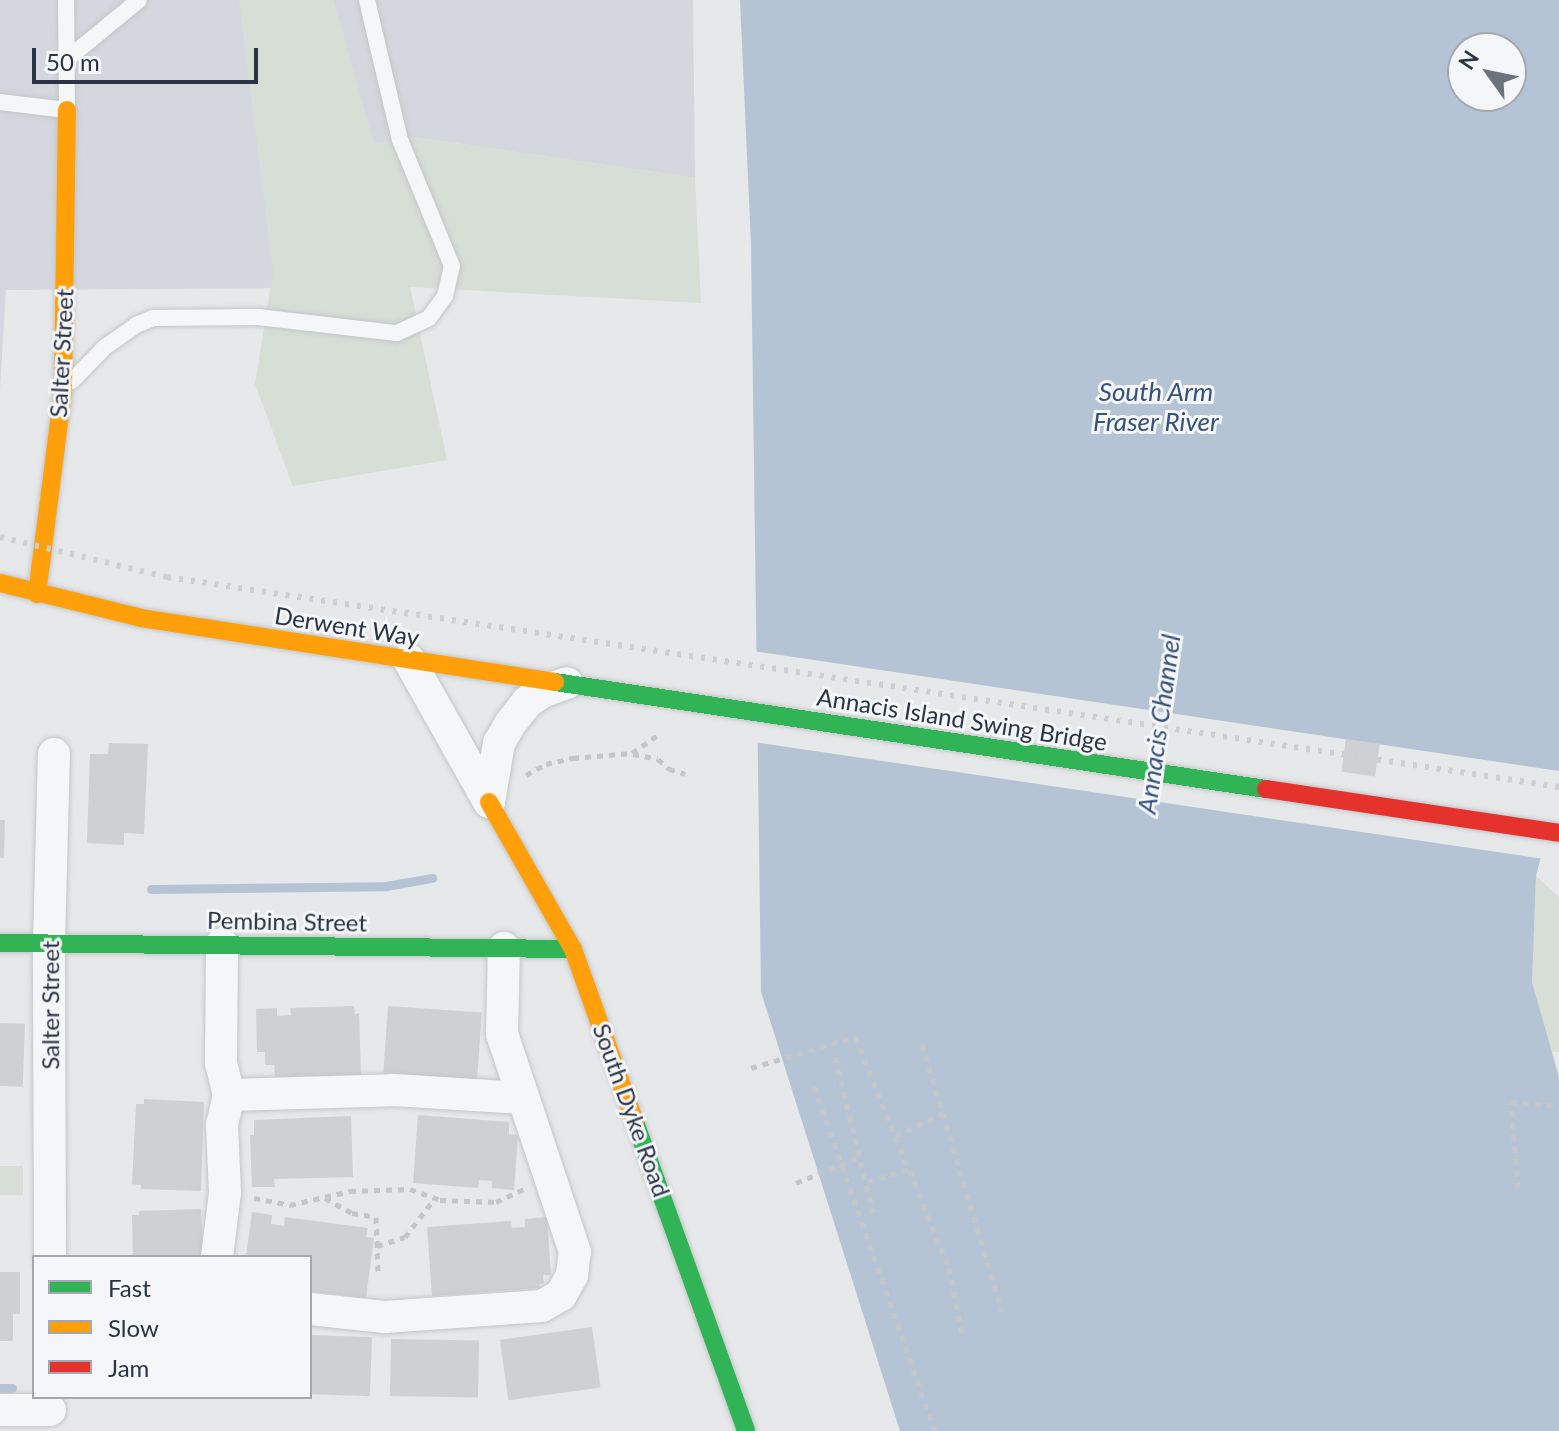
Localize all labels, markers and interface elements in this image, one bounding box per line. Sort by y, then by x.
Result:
scale bar [36,32,262,82]
north arrow [1447,32,1527,112]
text: N [1452,45,1484,74]
text: 50 m [46,47,100,76]
street label: Salter Street [43,287,79,419]
water label: South Arm Fraser River [1093,376,1219,438]
street label: Derwent Way [272,600,422,652]
water label: Annacis Channel [1131,632,1187,816]
street label: Annacis Island Swing Bridge [815,682,1109,756]
street label: Pembina Street [207,905,367,937]
street label: Salter Street [36,940,64,1070]
street label: South Dyke Road [587,1019,677,1201]
legend [32,1255,312,1399]
text: Fast [108,1273,151,1302]
text: Slow [108,1313,159,1342]
text: Jam [108,1353,149,1382]

